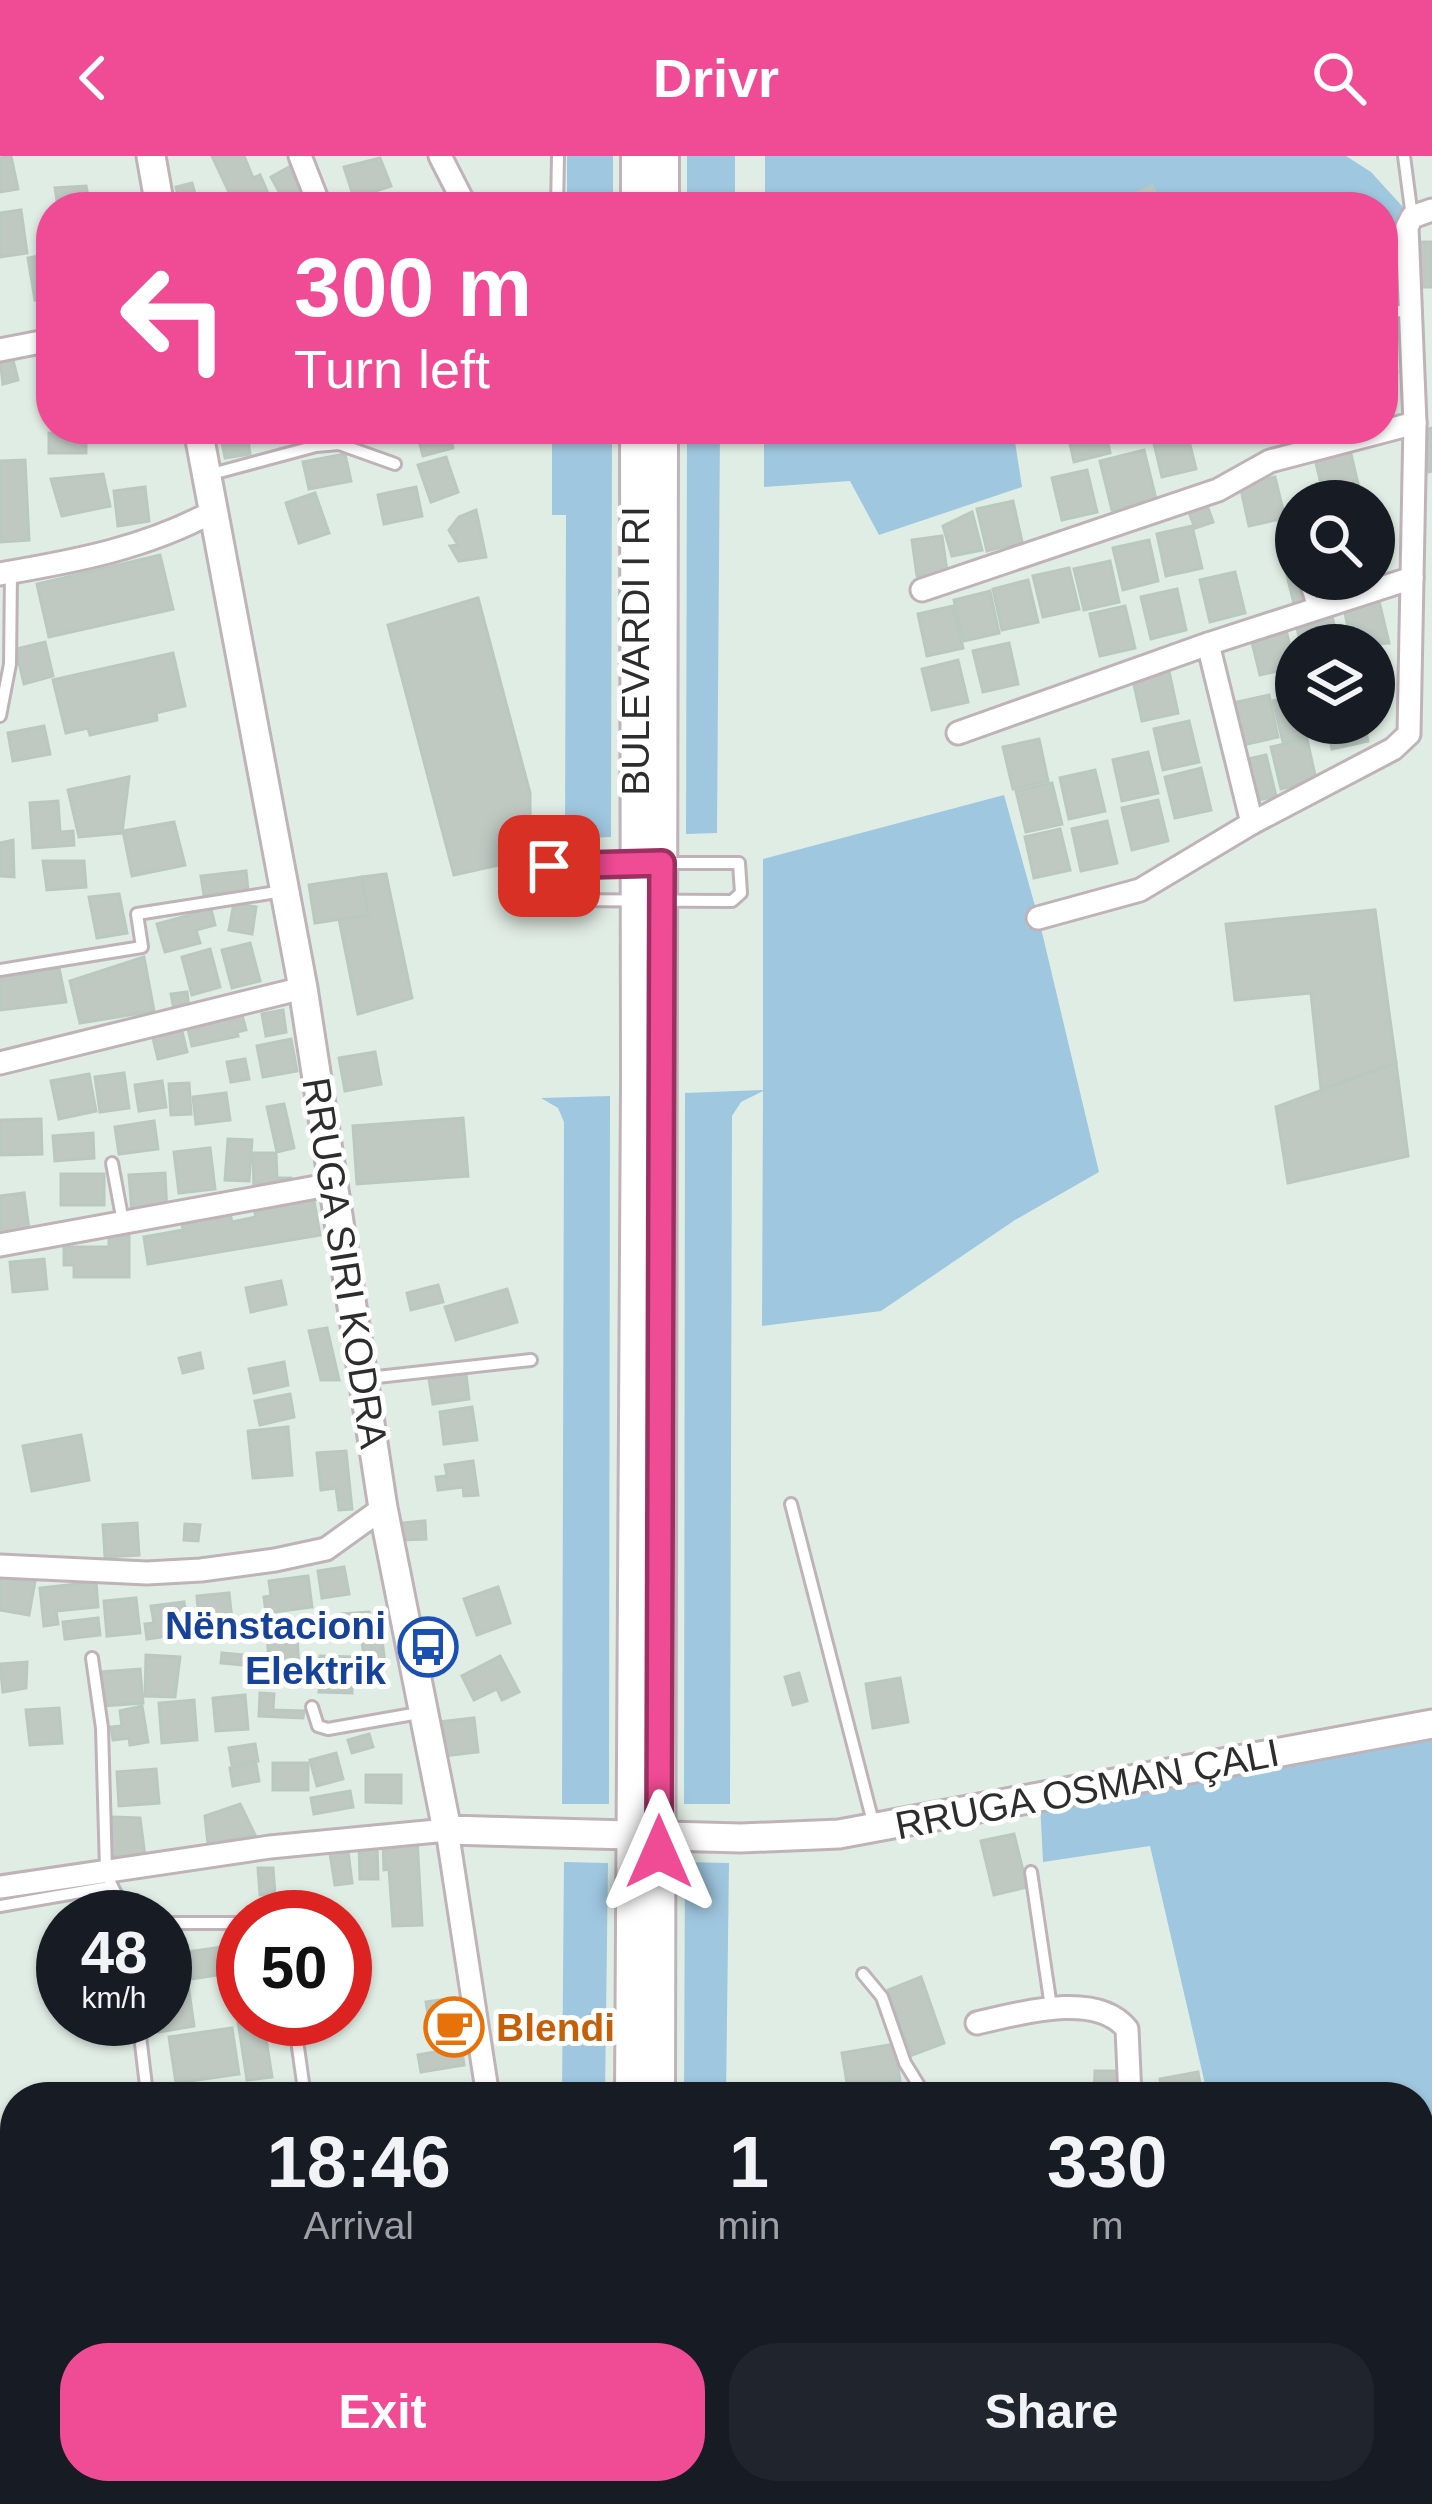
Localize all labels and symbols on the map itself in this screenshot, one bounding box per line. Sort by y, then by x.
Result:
street label: BULEVARDI I RI [614,506,657,796]
pin [498,815,600,917]
street label: RRUGA SIRI KODRA [294,1074,396,1452]
place label: Nënstacioni Elektrik [165,1604,386,1692]
bus stop icon: Nënstacioni Elektrik [397,1616,459,1678]
street label: RRUGA OSMAN ÇALI [891,1731,1283,1847]
position arrow [596,1789,722,1915]
speed limit sign: 50 [216,1890,372,2046]
cafe icon: Blendi [423,1996,485,2058]
place label: Blendi [496,2006,615,2049]

